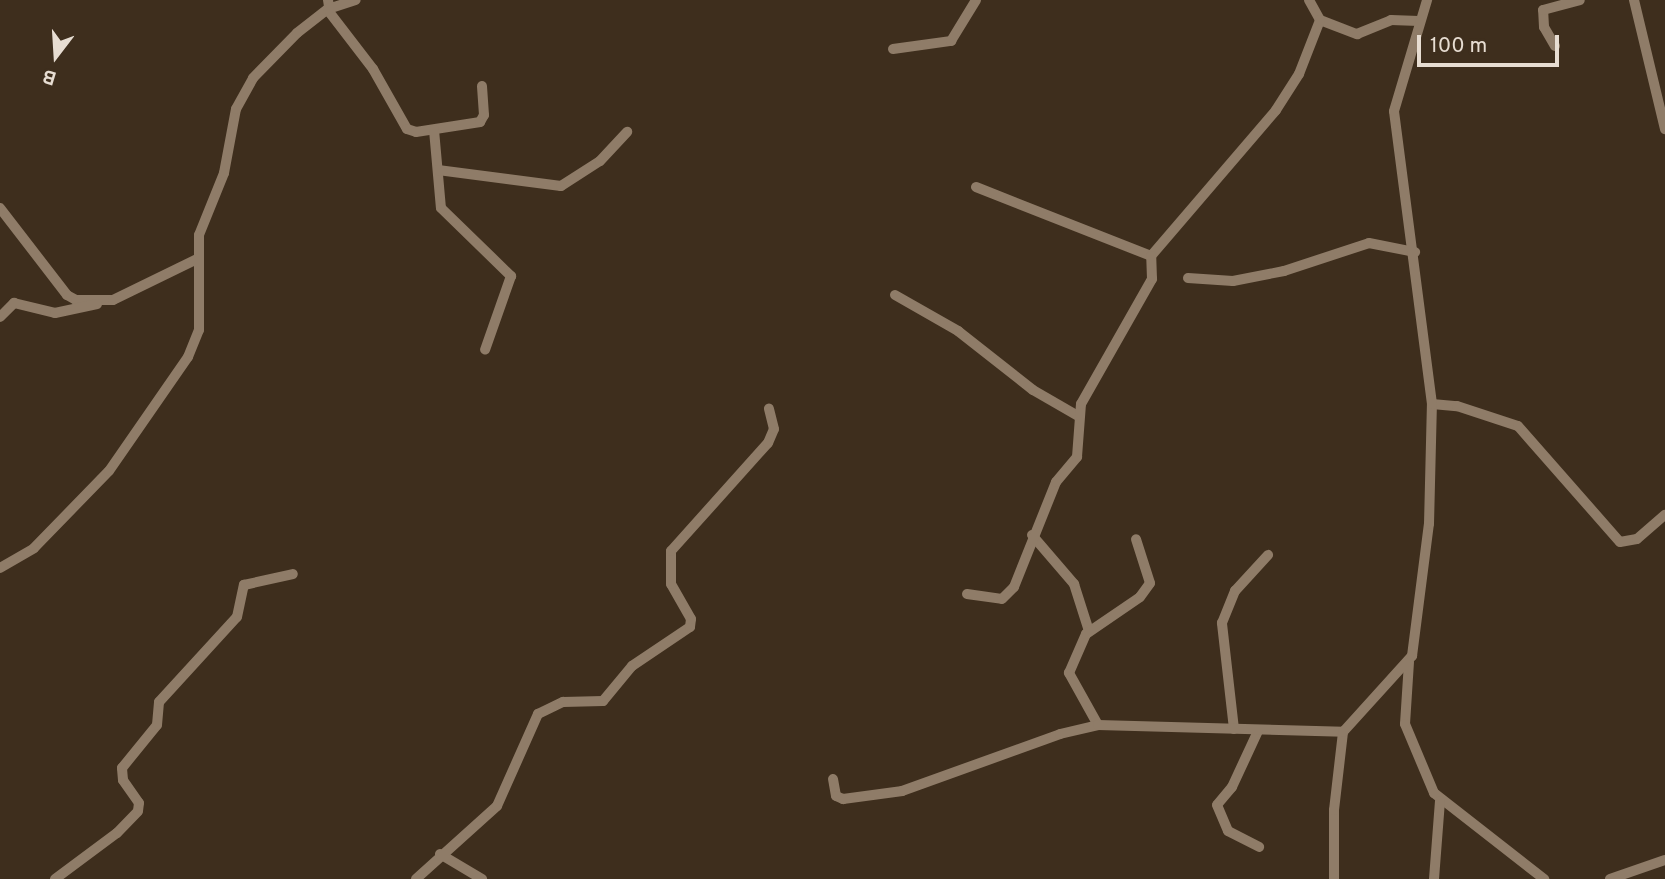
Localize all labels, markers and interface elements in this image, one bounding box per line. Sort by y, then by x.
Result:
north arrow [21,21,91,91]
scale bar [1420,21,1562,65]
text: 100 m [1430,33,1487,60]
text: B [40,63,60,89]

